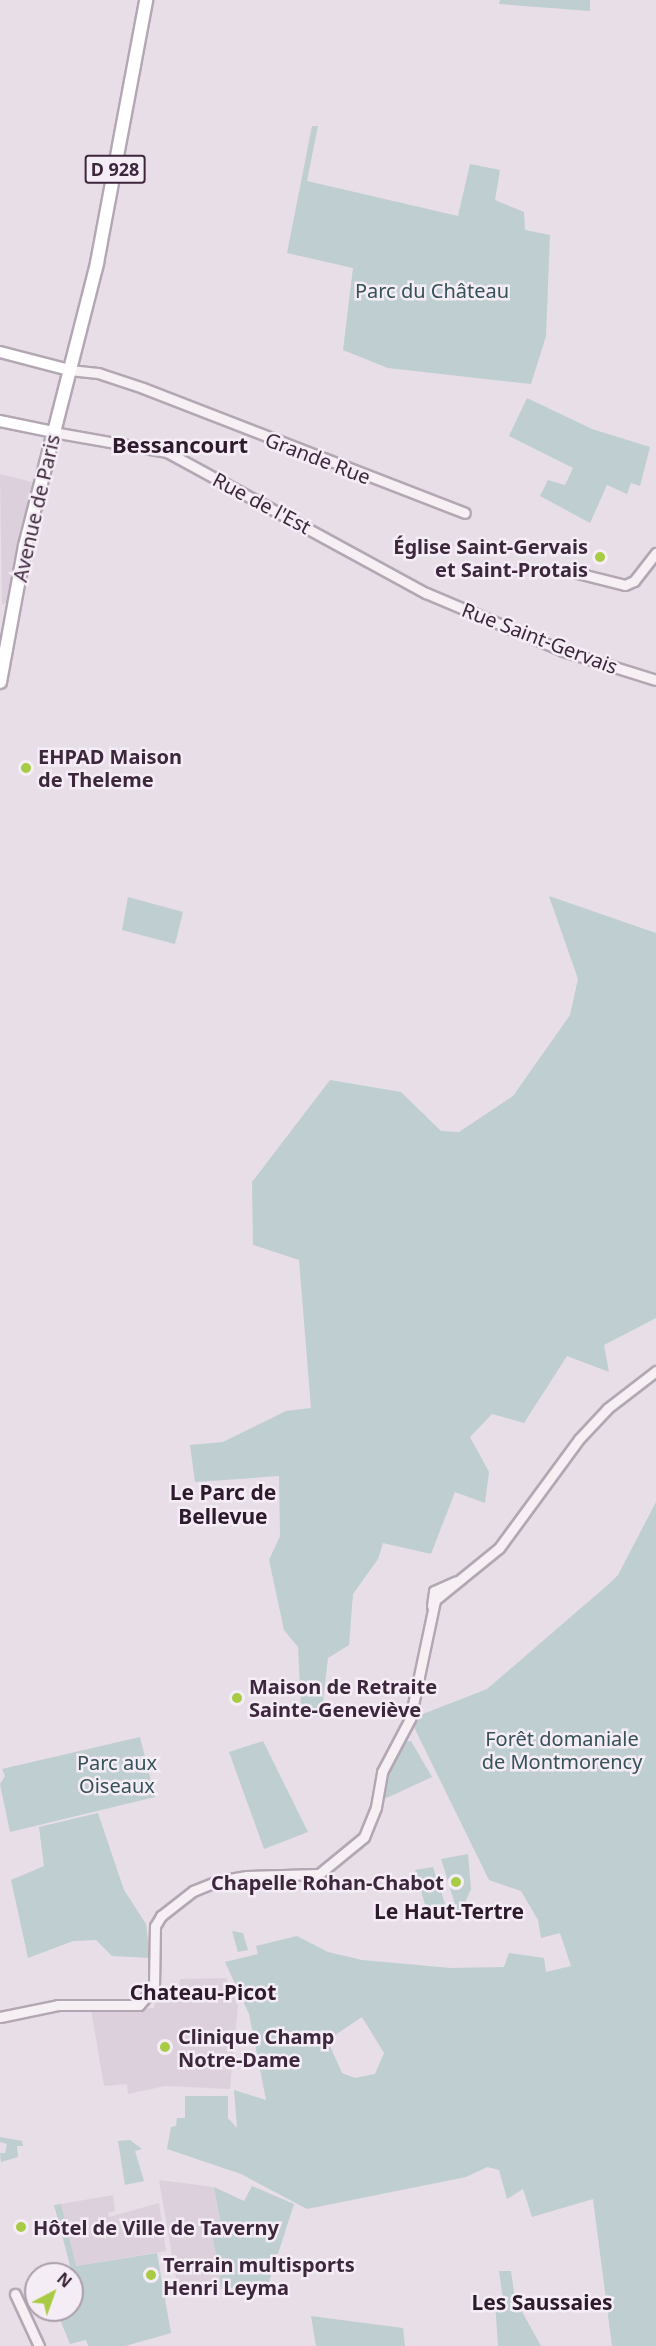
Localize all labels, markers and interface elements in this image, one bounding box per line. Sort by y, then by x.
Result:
road number: D 928 [84,154,146,184]
park label: Parc du Château [355,278,509,302]
street label: Grande Rue [262,427,374,489]
street label: Avenue de Paris [7,432,65,584]
district label: Bessancourt [112,432,248,458]
street label: Rue de l'Est [209,467,315,539]
place label: Église Saint-Gervais et Saint-Protais [393,534,588,581]
marker: Église Saint-Gervais et Saint-Protais [593,550,607,564]
street label: Rue Saint-Gervais [459,597,621,679]
place label: EHPAD Maison de Theleme [38,744,182,791]
marker: EHPAD Maison de Theleme [19,761,33,775]
district label: Le Parc de Bellevue [170,1479,276,1529]
place label: Maison de Retraite Sainte-Geneviève [249,1674,437,1721]
marker: Maison de Retraite Sainte-Geneviève [230,1691,244,1705]
park label: Forêt domaniale de Montmorency [482,1727,642,1774]
park label: Parc aux Oiseaux [77,1751,157,1798]
place label: Chapelle Rohan-Chabot [211,1870,444,1894]
marker: Chapelle Rohan-Chabot [449,1875,463,1889]
district label: Le Haut-Tertre [374,1898,524,1924]
district label: Chateau-Picot [130,1979,276,2005]
place label: Clinique Champ Notre-Dame [178,2024,334,2071]
marker: Clinique Champ Notre-Dame [156,2038,174,2056]
place label: Hôtel de Ville de Taverny [33,2215,279,2239]
marker: Hôtel de Ville de Taverny [14,2220,28,2234]
place label: Terrain multisports Henri Leyma [163,2252,355,2299]
north arrow [24,2262,84,2322]
text: N [52,2267,77,2292]
marker: Terrain multisports Henri Leyma [144,2268,158,2282]
district label: Les Saussaies [471,2289,613,2315]

